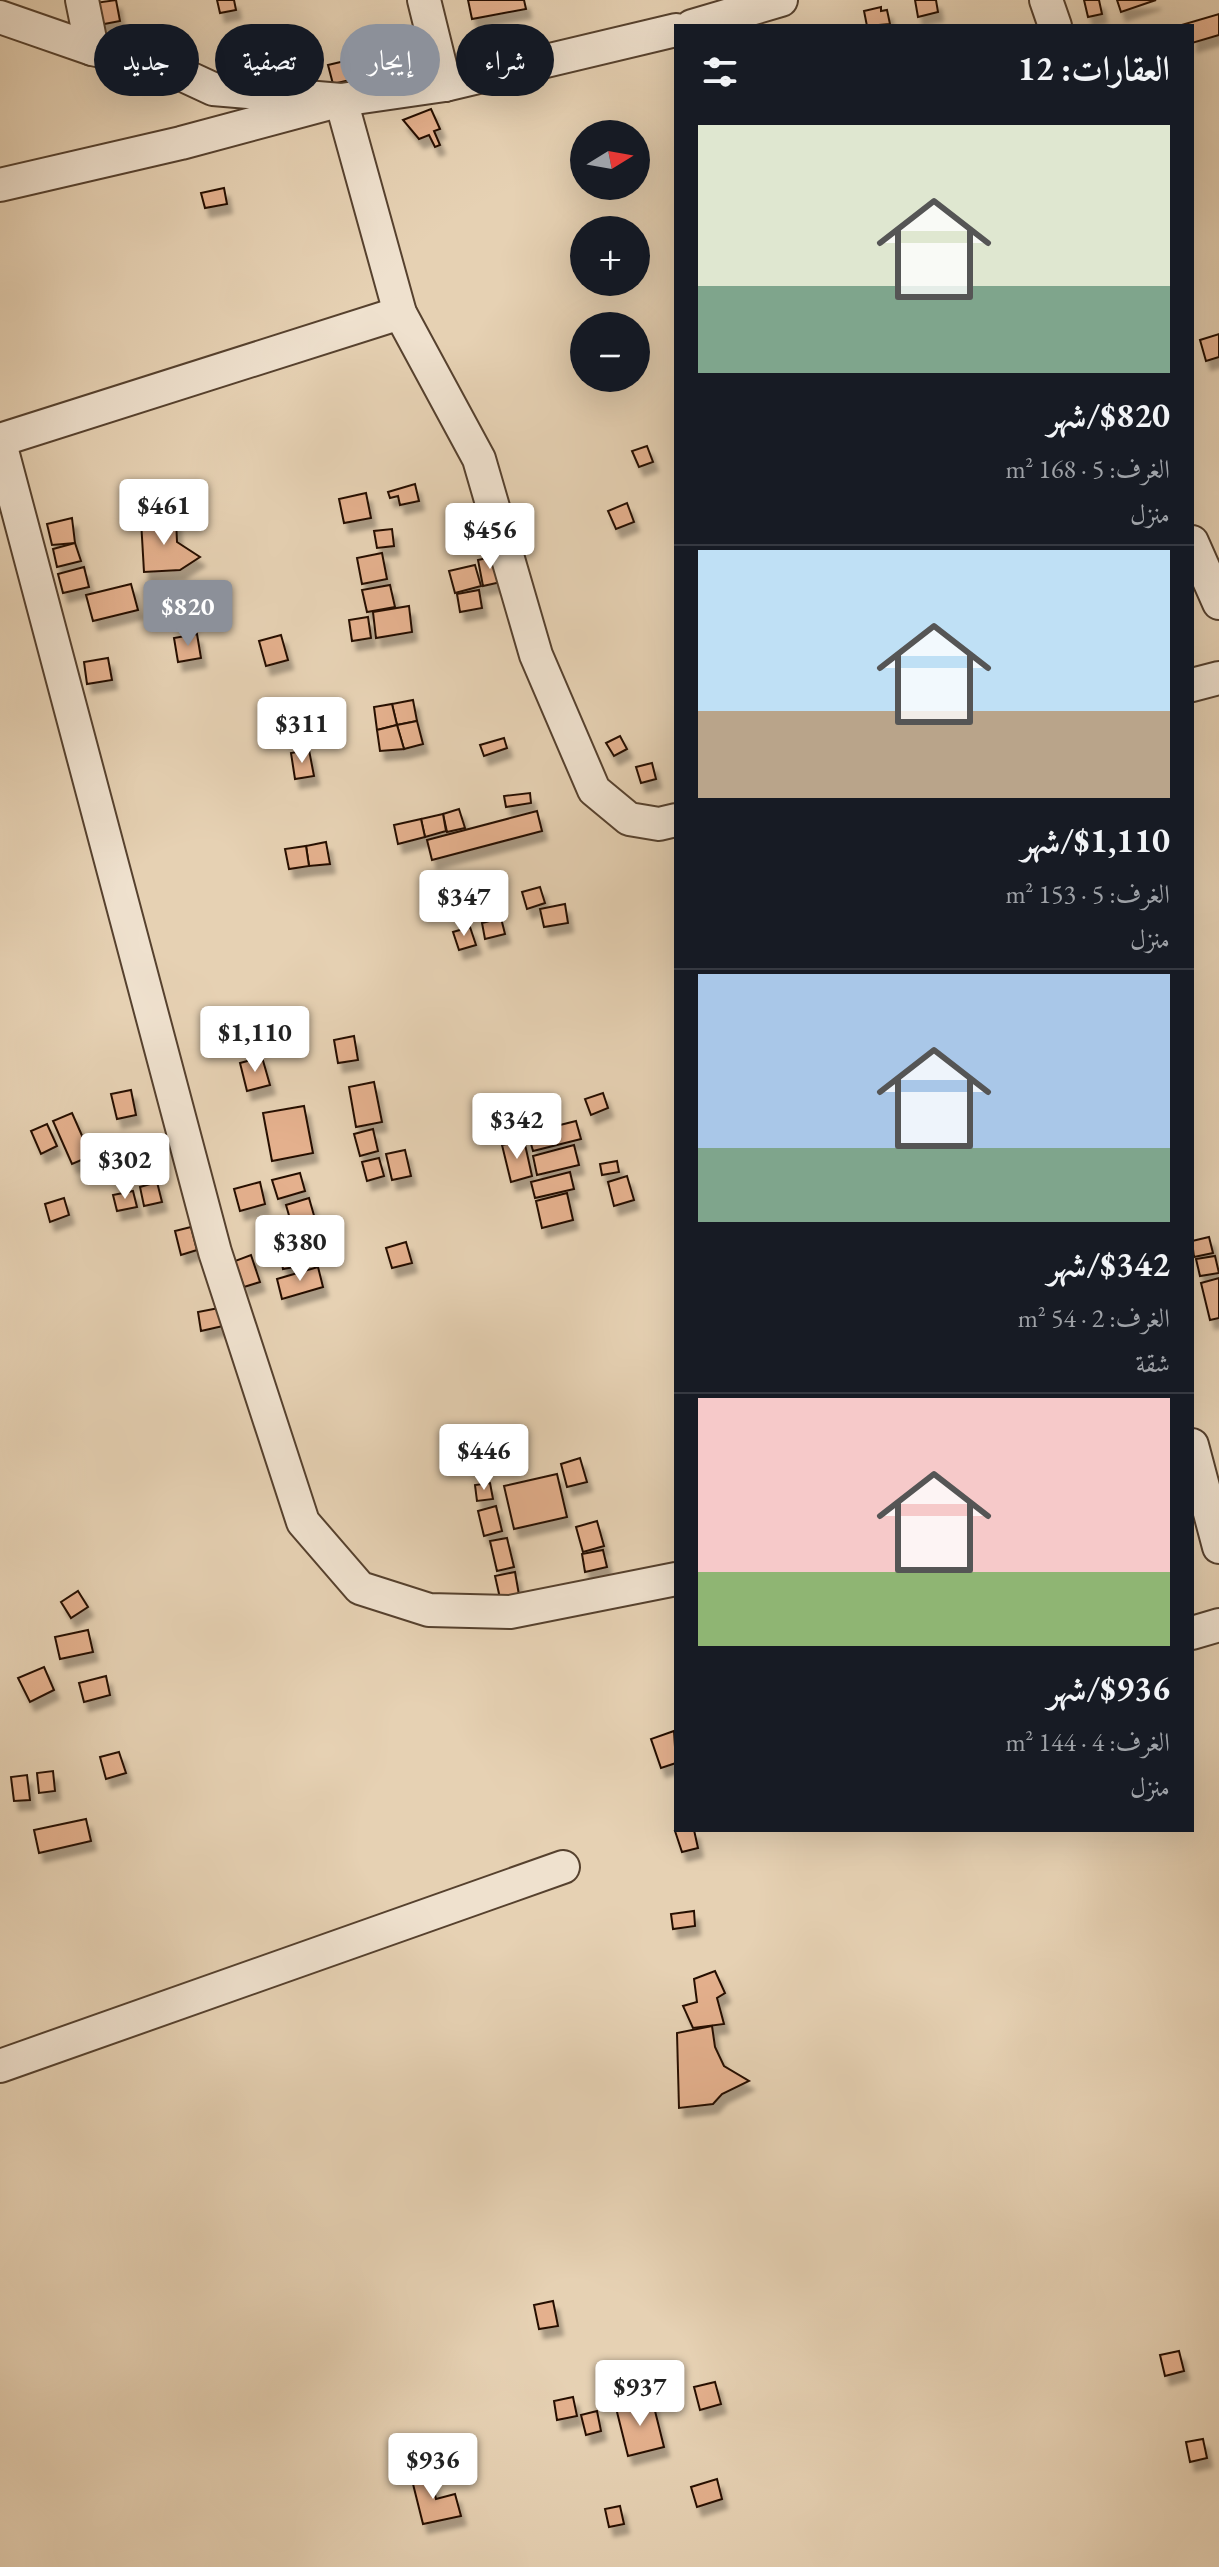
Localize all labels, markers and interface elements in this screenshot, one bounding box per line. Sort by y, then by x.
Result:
chip: جديد [94,24,199,96]
chip: تصفية [215,24,324,96]
chip: إيجار [340,24,440,96]
chip: شراء [456,24,554,96]
text: العقارات: 12 [1018,46,1170,90]
icon: filters [698,50,742,94]
north arrow [570,120,650,200]
map controls [570,120,650,392]
icon: home [862,177,1006,321]
button: + [570,216,650,296]
button: − [570,312,650,392]
text: $820/شهر [1048,393,1170,437]
text: الغرف: 5 · 168 m² [1005,452,1170,486]
pin: $461 [117,479,211,547]
text: $461 [137,488,191,522]
text: منزل [1130,497,1170,531]
pin: $456 [443,503,537,571]
text: $456 [463,512,517,546]
pin: $820 [141,580,235,648]
text: $820 [161,589,215,623]
icon: home [862,602,1006,746]
pin: $311 [255,697,349,765]
text: $311 [275,706,329,740]
text: $1,110/شهر [1021,818,1170,862]
pin: $347 [417,870,511,938]
text: الغرف: 5 · 153 m² [1005,877,1170,911]
text: $347 [437,879,491,913]
text: منزل [1130,922,1170,956]
pin: $1,110 [190,1006,320,1074]
text: $1,110 [218,1015,292,1049]
icon: home [862,1026,1006,1170]
pin: $342 [470,1093,564,1161]
text: $342 [490,1102,544,1136]
pin: $302 [78,1133,172,1201]
text: $302 [98,1142,152,1176]
pin: $380 [253,1215,347,1283]
text: $380 [273,1224,327,1258]
text: $342/شهر [1048,1242,1170,1286]
text: الغرف: 2 · 54 m² [1018,1301,1170,1335]
text: شقة [1136,1346,1170,1380]
pin: $446 [437,1424,531,1492]
text: $446 [457,1433,511,1467]
icon: home [862,1450,1006,1594]
text: $936/شهر [1048,1666,1170,1710]
text: الغرف: 4 · 144 m² [1005,1725,1170,1759]
text: منزل [1130,1770,1170,1804]
pin: $937 [593,2360,687,2428]
text: $937 [613,2369,667,2403]
pin: $936 [386,2433,480,2501]
text: $936 [406,2442,460,2476]

